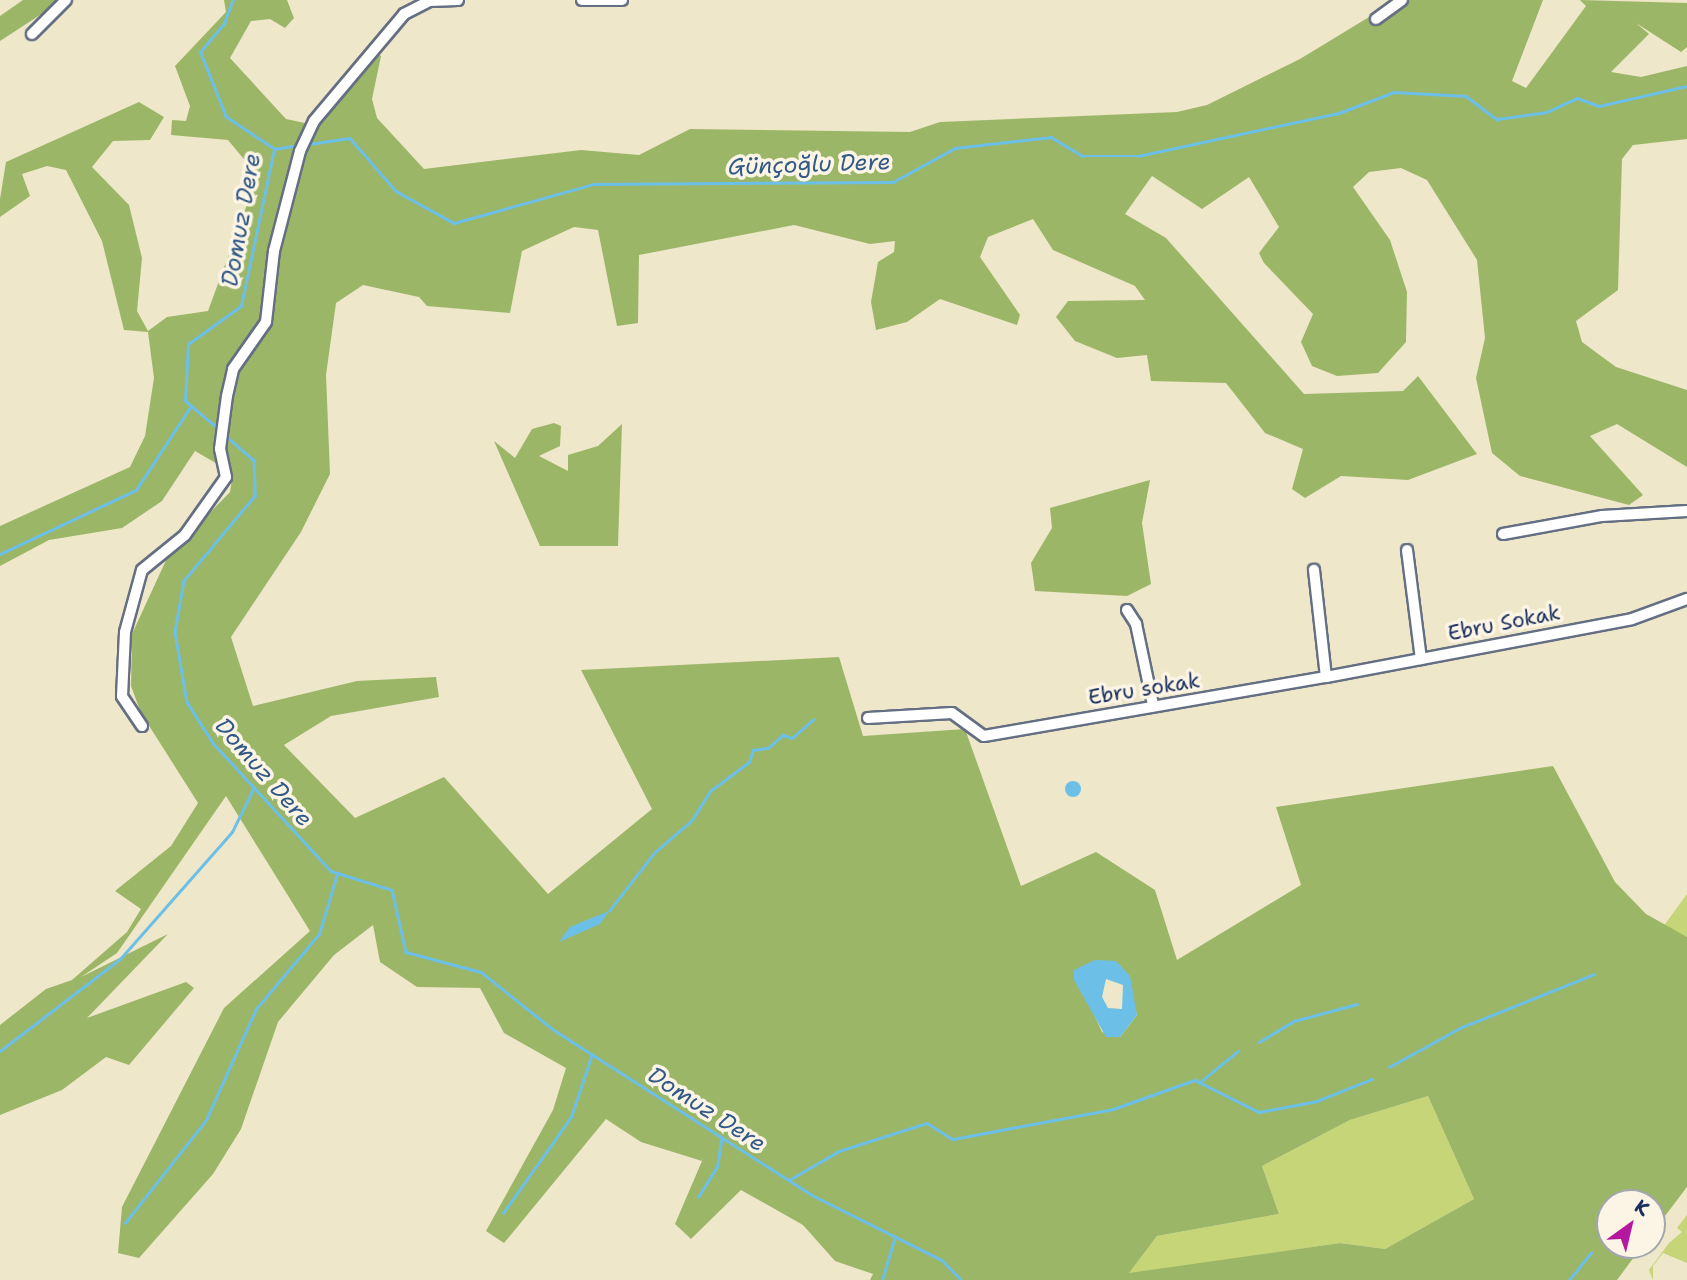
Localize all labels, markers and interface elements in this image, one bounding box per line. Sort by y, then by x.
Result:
water label: Günçoğlu Dere [727,147,891,181]
water label: Domuz Dere [216,151,266,289]
street label: Ebru Sokak [1446,600,1562,646]
street label: Ebru sokak [1086,668,1202,710]
water label: Domuz Dere [209,712,319,832]
water label: Domuz Dere [643,1061,771,1157]
north arrow [1596,1189,1666,1259]
text: K [1630,1194,1654,1222]

